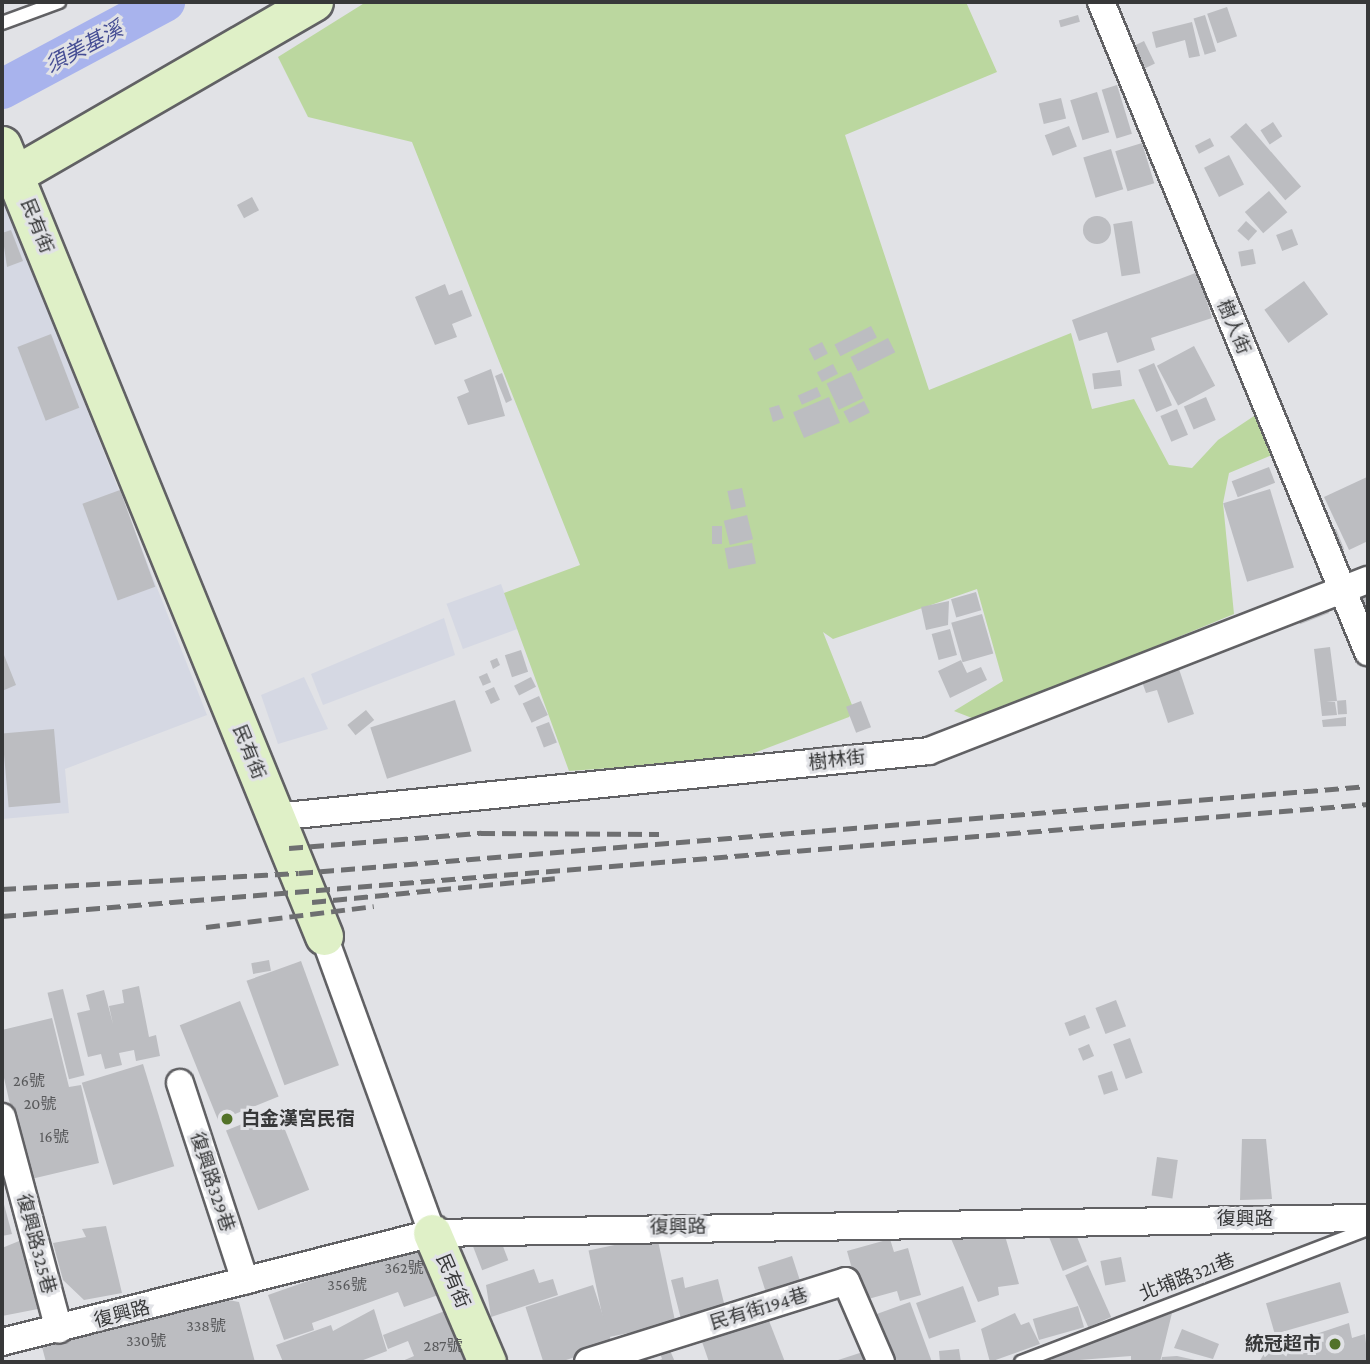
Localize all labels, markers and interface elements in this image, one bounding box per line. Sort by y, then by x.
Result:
water label: 須美基溪 [41,16,127,78]
street label: 民有街 [16,195,58,257]
street label: 樹人街 [1213,296,1255,358]
street label: 民有街 [228,721,270,783]
street label: 樹林街 [807,746,867,774]
house number: 26號 [13,1071,45,1091]
house number: 20號 [24,1094,56,1114]
place label: 白金漢宮民宿 [241,1108,355,1130]
marker: 白金漢宮民宿 [219,1111,235,1127]
house number: 16號 [39,1127,69,1147]
street label: 復興路329巷 [185,1129,239,1235]
street label: 復興路325巷 [12,1191,60,1297]
street label: 復興路 [1217,1208,1273,1230]
street label: 復興路 [649,1215,707,1239]
street label: 北埔路321巷 [1136,1248,1238,1306]
street label: 民有街 [431,1250,475,1312]
house number: 362號 [384,1258,424,1278]
house number: 356號 [327,1275,367,1295]
street label: 民有街194巷 [707,1283,811,1335]
street label: 復興路 [92,1296,152,1332]
house number: 338號 [186,1316,226,1336]
house number: 330號 [126,1331,166,1351]
place label: 統冠超市 [1245,1333,1321,1355]
house number: 287號 [424,1336,462,1356]
marker: 統冠超市 [1327,1336,1343,1352]

